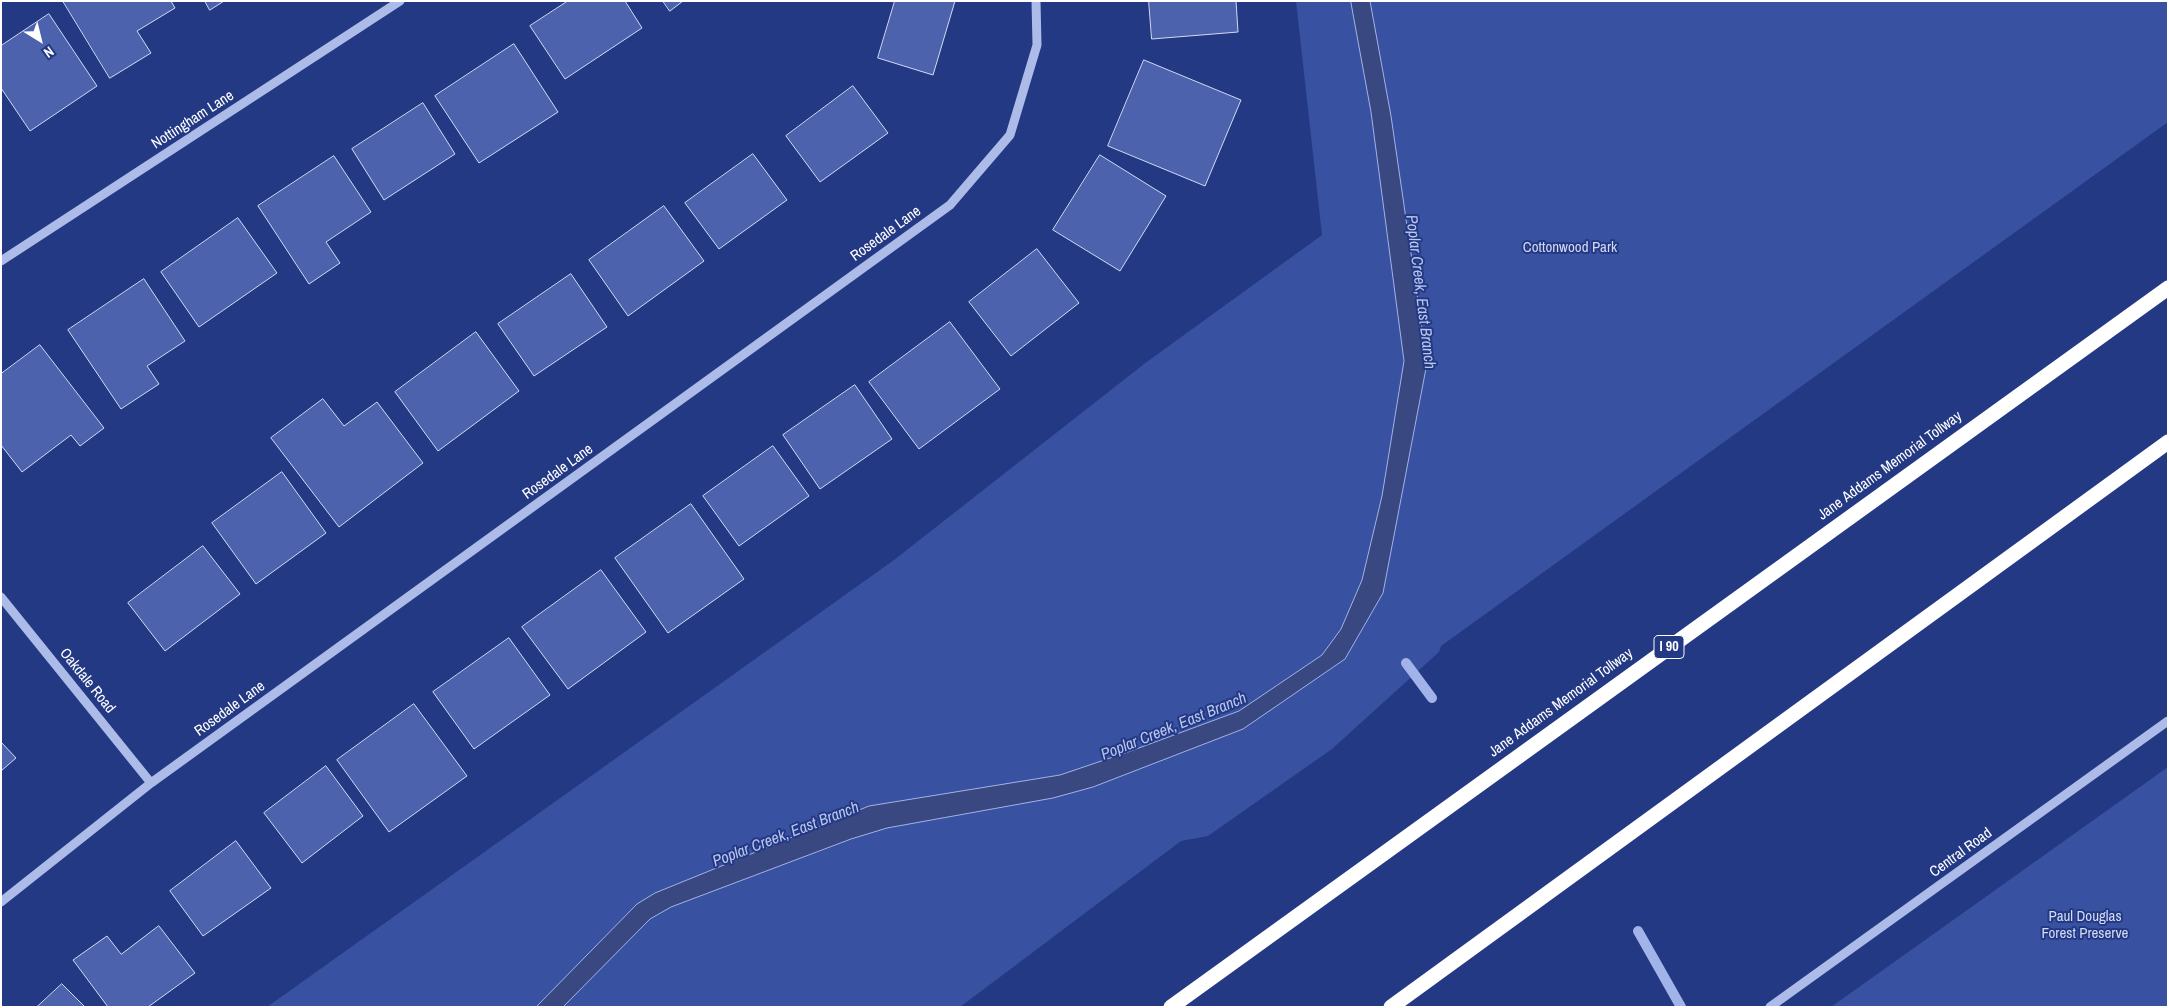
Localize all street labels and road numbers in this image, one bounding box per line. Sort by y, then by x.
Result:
street label: Nottingham Lane [149,87,237,153]
street label: Rosedale Lane [847,202,925,266]
street label: Jane Addams Memorial Tollway [1814,408,1966,524]
street label: Rosedale Lane [519,440,597,504]
road number: I 90 [1654,636,1684,659]
street label: Oakdale Road [55,645,119,717]
street label: Jane Addams Memorial Tollway [1485,645,1637,761]
street label: Rosedale Lane [191,677,269,741]
street label: Central Road [1926,824,1996,882]

